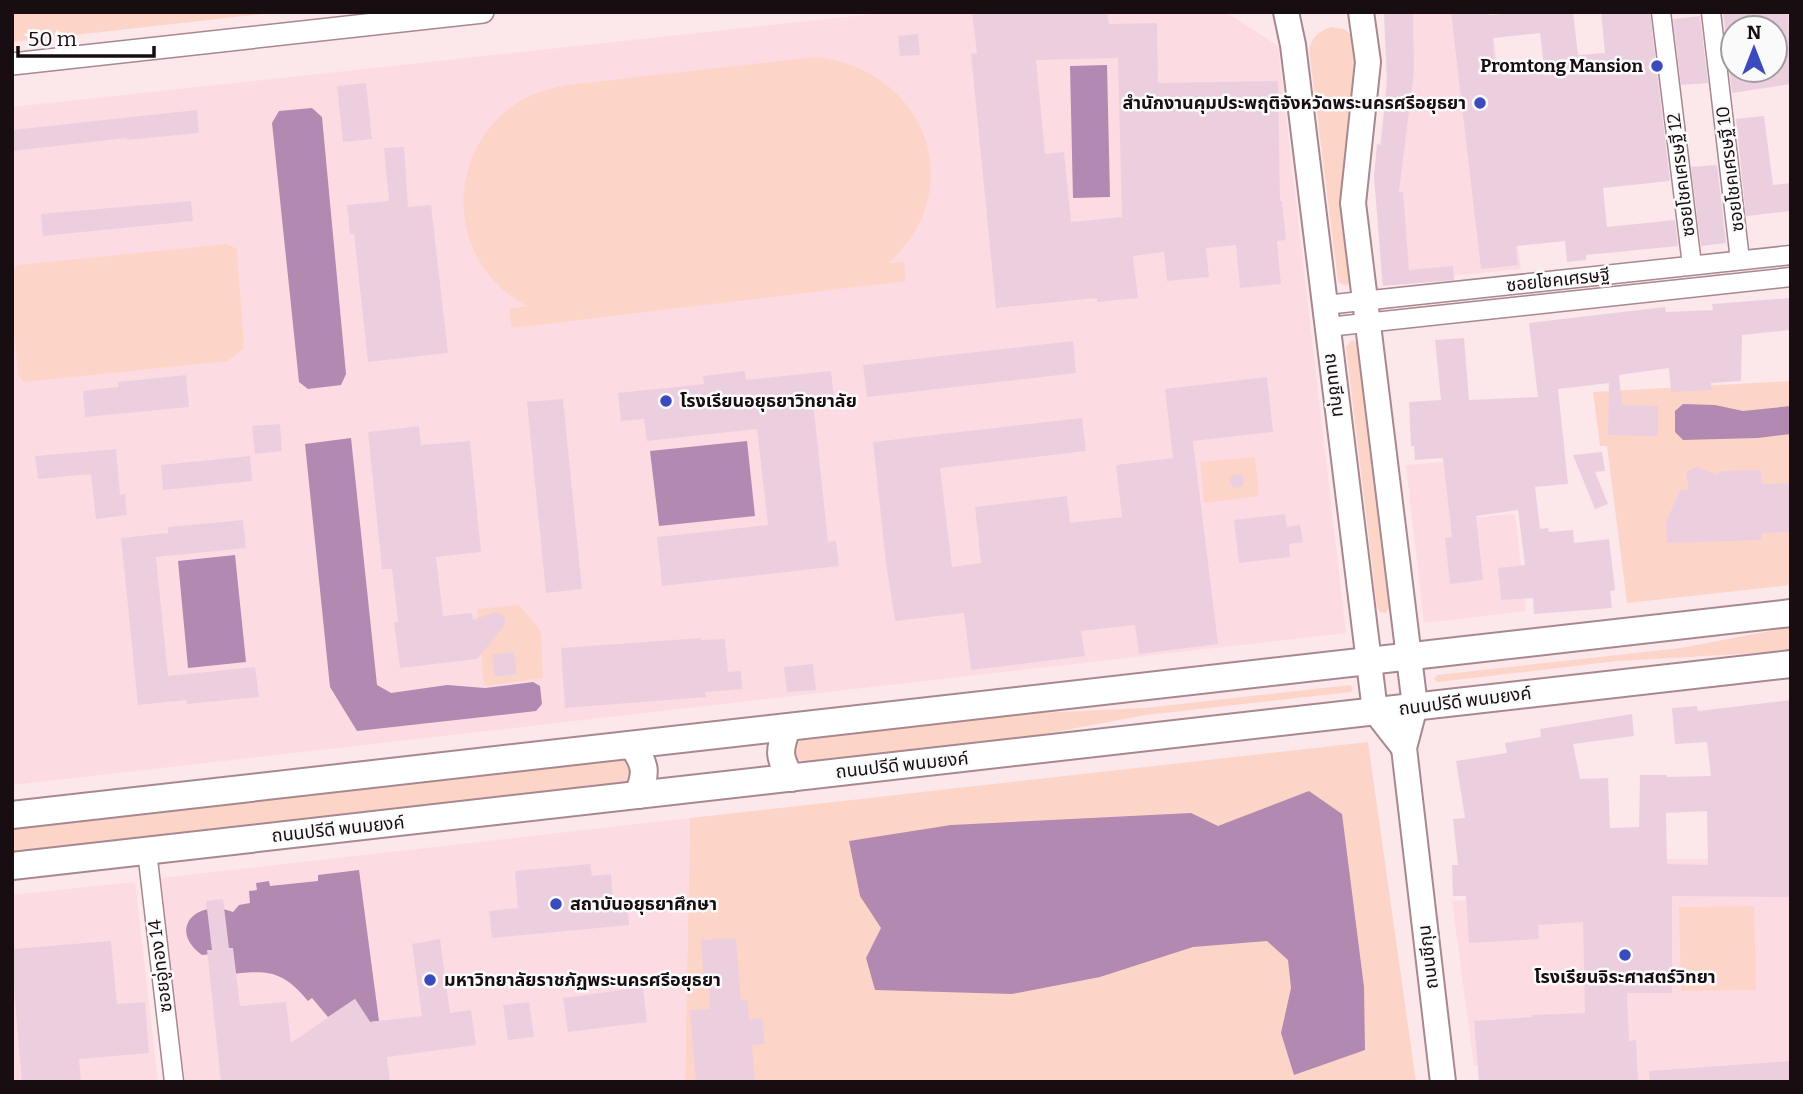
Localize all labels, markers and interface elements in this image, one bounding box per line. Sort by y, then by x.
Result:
scale bar [18,14,154,58]
north arrow [1719,14,1789,84]
text: N [1747,21,1762,44]
text: 50 m [28,26,77,52]
place label: Promtong Mansion [1480,55,1643,77]
marker: Promtong Mansion [1649,58,1665,74]
place label: สำนักงานคุมประพฤติจังหวัดพระนครศรีอยุธยา [1122,92,1466,114]
marker: สำนักงานคุมประพฤติจังหวัดพระนครศรีอยุธยา [1472,95,1488,111]
street label: ซอยโชคเศรษฐี 10 [1711,105,1749,233]
street label: ซอยโชคเศรษฐี 12 [1662,112,1700,238]
street label: ซอยโชคเศรษฐี [1505,264,1611,296]
street label: ถนนชีกุน [1320,352,1350,418]
place label: โรงเรียนอยุธยาวิทยาลัย [680,390,857,412]
marker: โรงเรียนอยุธยาวิทยาลัย [658,393,674,409]
street label: ถนนปรีดี พนมยงค์ [1398,682,1532,720]
street label: ถนนปรีดี พนมยงค์ [835,747,969,783]
street label: ถนนปรีดี พนมยงค์ [271,811,405,847]
place label: สถาบันอยุธยาศึกษา [570,893,717,915]
marker: สถาบันอยุธยาศึกษา [548,896,564,912]
street label: ซอยอู่ทอง 14 [143,918,178,1014]
street label: ถนนชีกุน [1413,924,1443,990]
marker: โรงเรียนจิระศาสตร์วิทยา [1617,947,1633,963]
place label: โรงเรียนจิระศาสตร์วิทยา [1534,966,1716,988]
place label: มหาวิทยาลัยราชภัฏพระนครศรีอยุธยา [444,969,721,991]
marker: มหาวิทยาลัยราชภัฏพระนครศรีอยุธยา [422,972,438,988]

